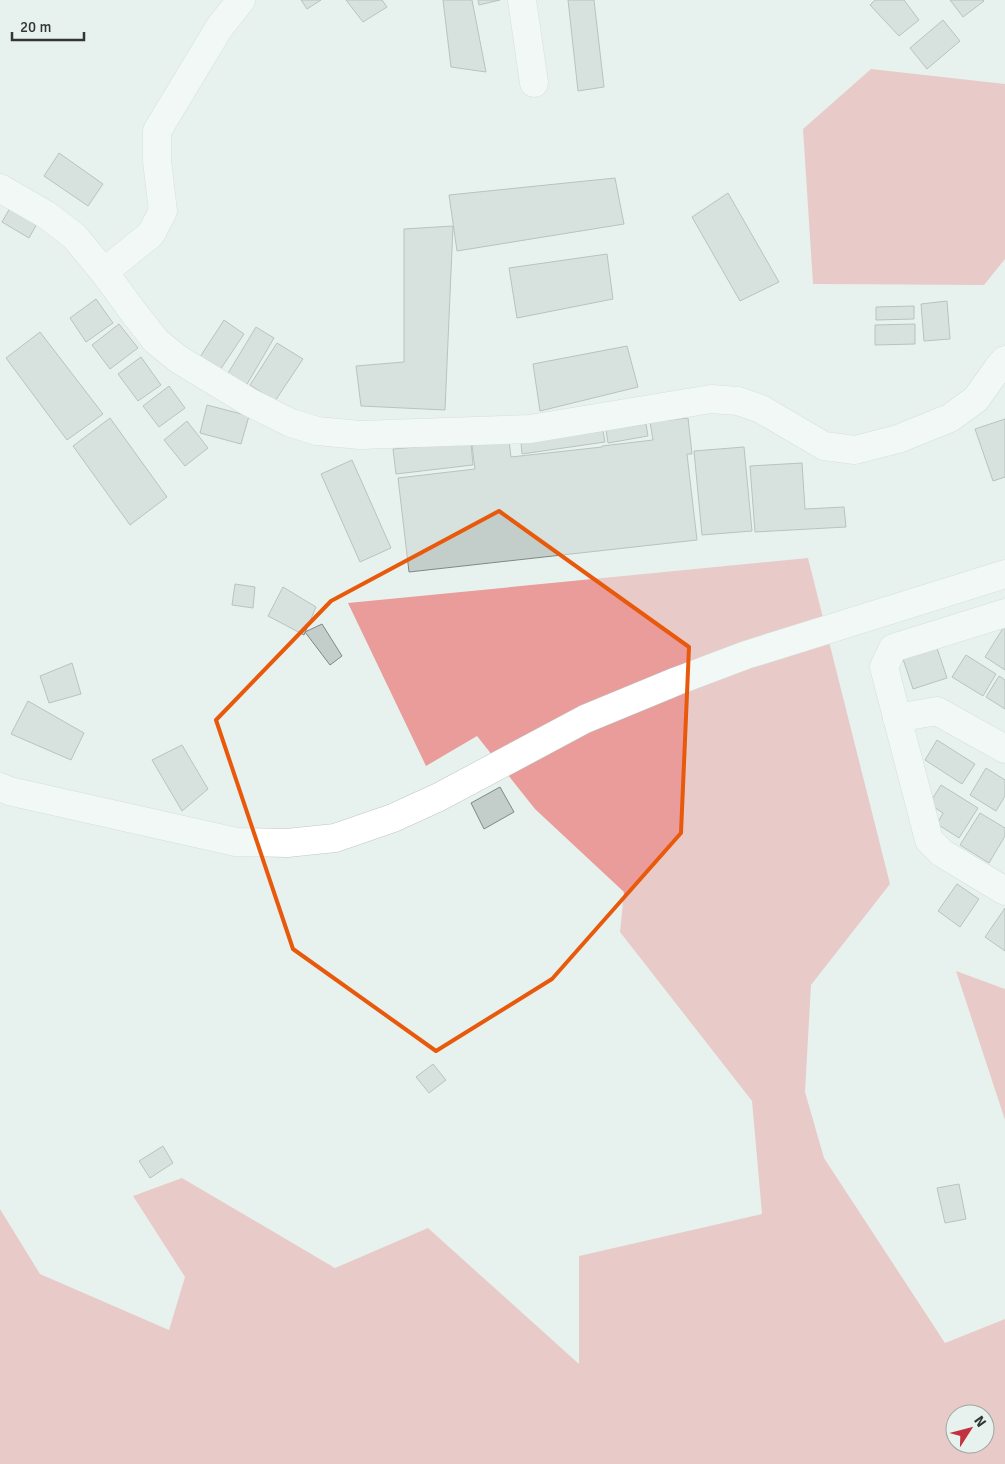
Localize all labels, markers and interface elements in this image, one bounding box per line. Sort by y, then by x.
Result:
scale bar [12,10,85,42]
text: 20 m [20,18,51,36]
north arrow [945,1404,995,1454]
text: N [970,1413,990,1431]

